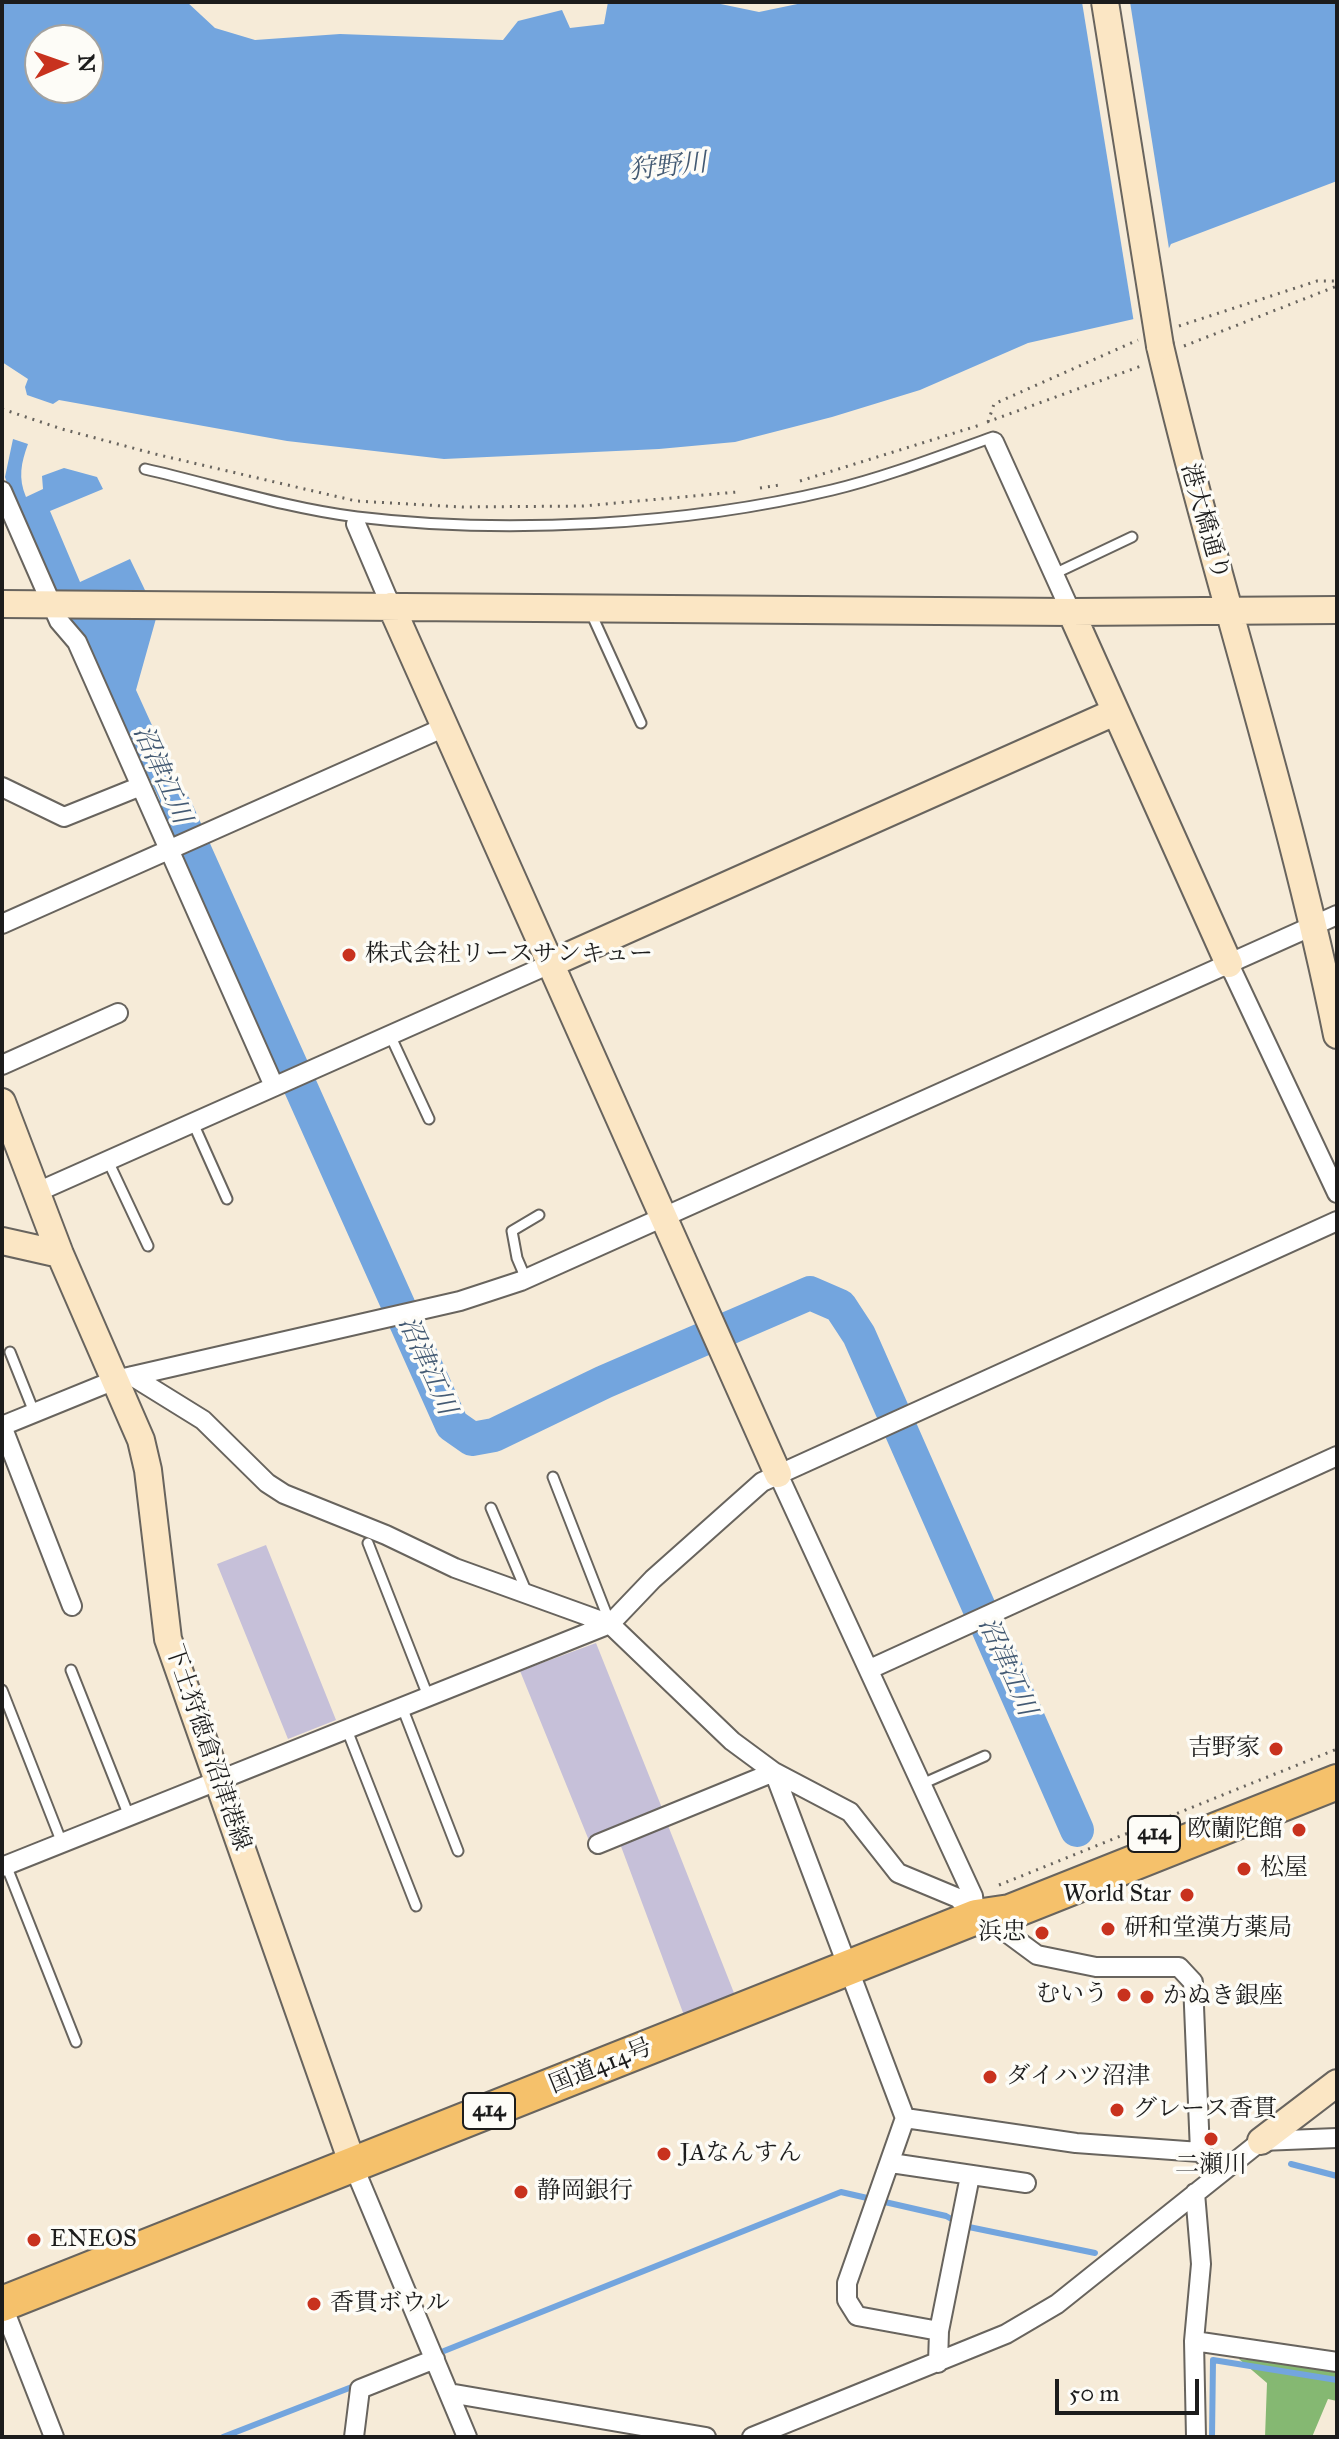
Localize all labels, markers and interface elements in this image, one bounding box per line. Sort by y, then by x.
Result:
north arrow [24,24,104,104]
text: N [73,53,100,73]
water label: 狩野川 [628,148,708,188]
street label: 港大橋通り [1174,460,1234,584]
water label: 沼津江川 [126,721,196,829]
place label: 株式会社リースサンキュー [365,941,653,969]
marker: 株式会社リースサンキュー [340,946,358,964]
water label: 沼津江川 [391,1312,461,1420]
water label: 沼津江川 [971,1613,1041,1721]
street label: 下土狩徳倉沼津港線 [158,1641,256,1855]
place label: 吉野家 [1188,1735,1260,1763]
marker: 吉野家 [1267,1740,1285,1758]
road number: 414 [1128,1816,1180,1852]
place label: 欧蘭陀館 [1187,1816,1283,1844]
marker: 欧蘭陀館 [1290,1821,1308,1839]
place label: 松屋 [1260,1855,1308,1883]
marker: 松屋 [1235,1860,1253,1878]
place label: World Star [1063,1881,1171,1909]
marker: World Star [1178,1886,1196,1904]
place label: 研和堂漢方薬局 [1124,1915,1292,1943]
place label: 浜忠 [978,1919,1026,1947]
marker: 研和堂漢方薬局 [1099,1920,1117,1938]
marker: 浜忠 [1033,1924,1051,1942]
place label: むいう [1036,1981,1108,2009]
place label: かぬき銀座 [1163,1983,1283,2011]
marker: むいう [1115,1986,1133,2004]
marker: かぬき銀座 [1138,1988,1156,2006]
street label: 国道414号 [545,2033,657,2101]
place label: ダイハツ沼津 [1006,2063,1150,2091]
marker: ダイハツ沼津 [981,2068,999,2086]
road number: 414 [463,2093,515,2129]
place label: グレース香貫 [1133,2096,1277,2124]
marker: グレース香貫 [1108,2101,1126,2119]
marker: 二瀬川 [1202,2130,1220,2148]
place label: JAなんすん [680,2140,802,2168]
marker: JAなんすん [655,2145,673,2163]
place label: 二瀬川 [1175,2152,1247,2180]
place label: 静岡銀行 [537,2178,633,2206]
marker: 静岡銀行 [512,2183,530,2201]
place label: ENEOS [50,2226,137,2254]
marker: ENEOS [25,2231,43,2249]
place label: 香貫ボウル [330,2290,450,2318]
marker: 香貫ボウル [305,2295,323,2313]
scale bar [1059,2363,1203,2413]
text: 50 m [1069,2378,1119,2408]

